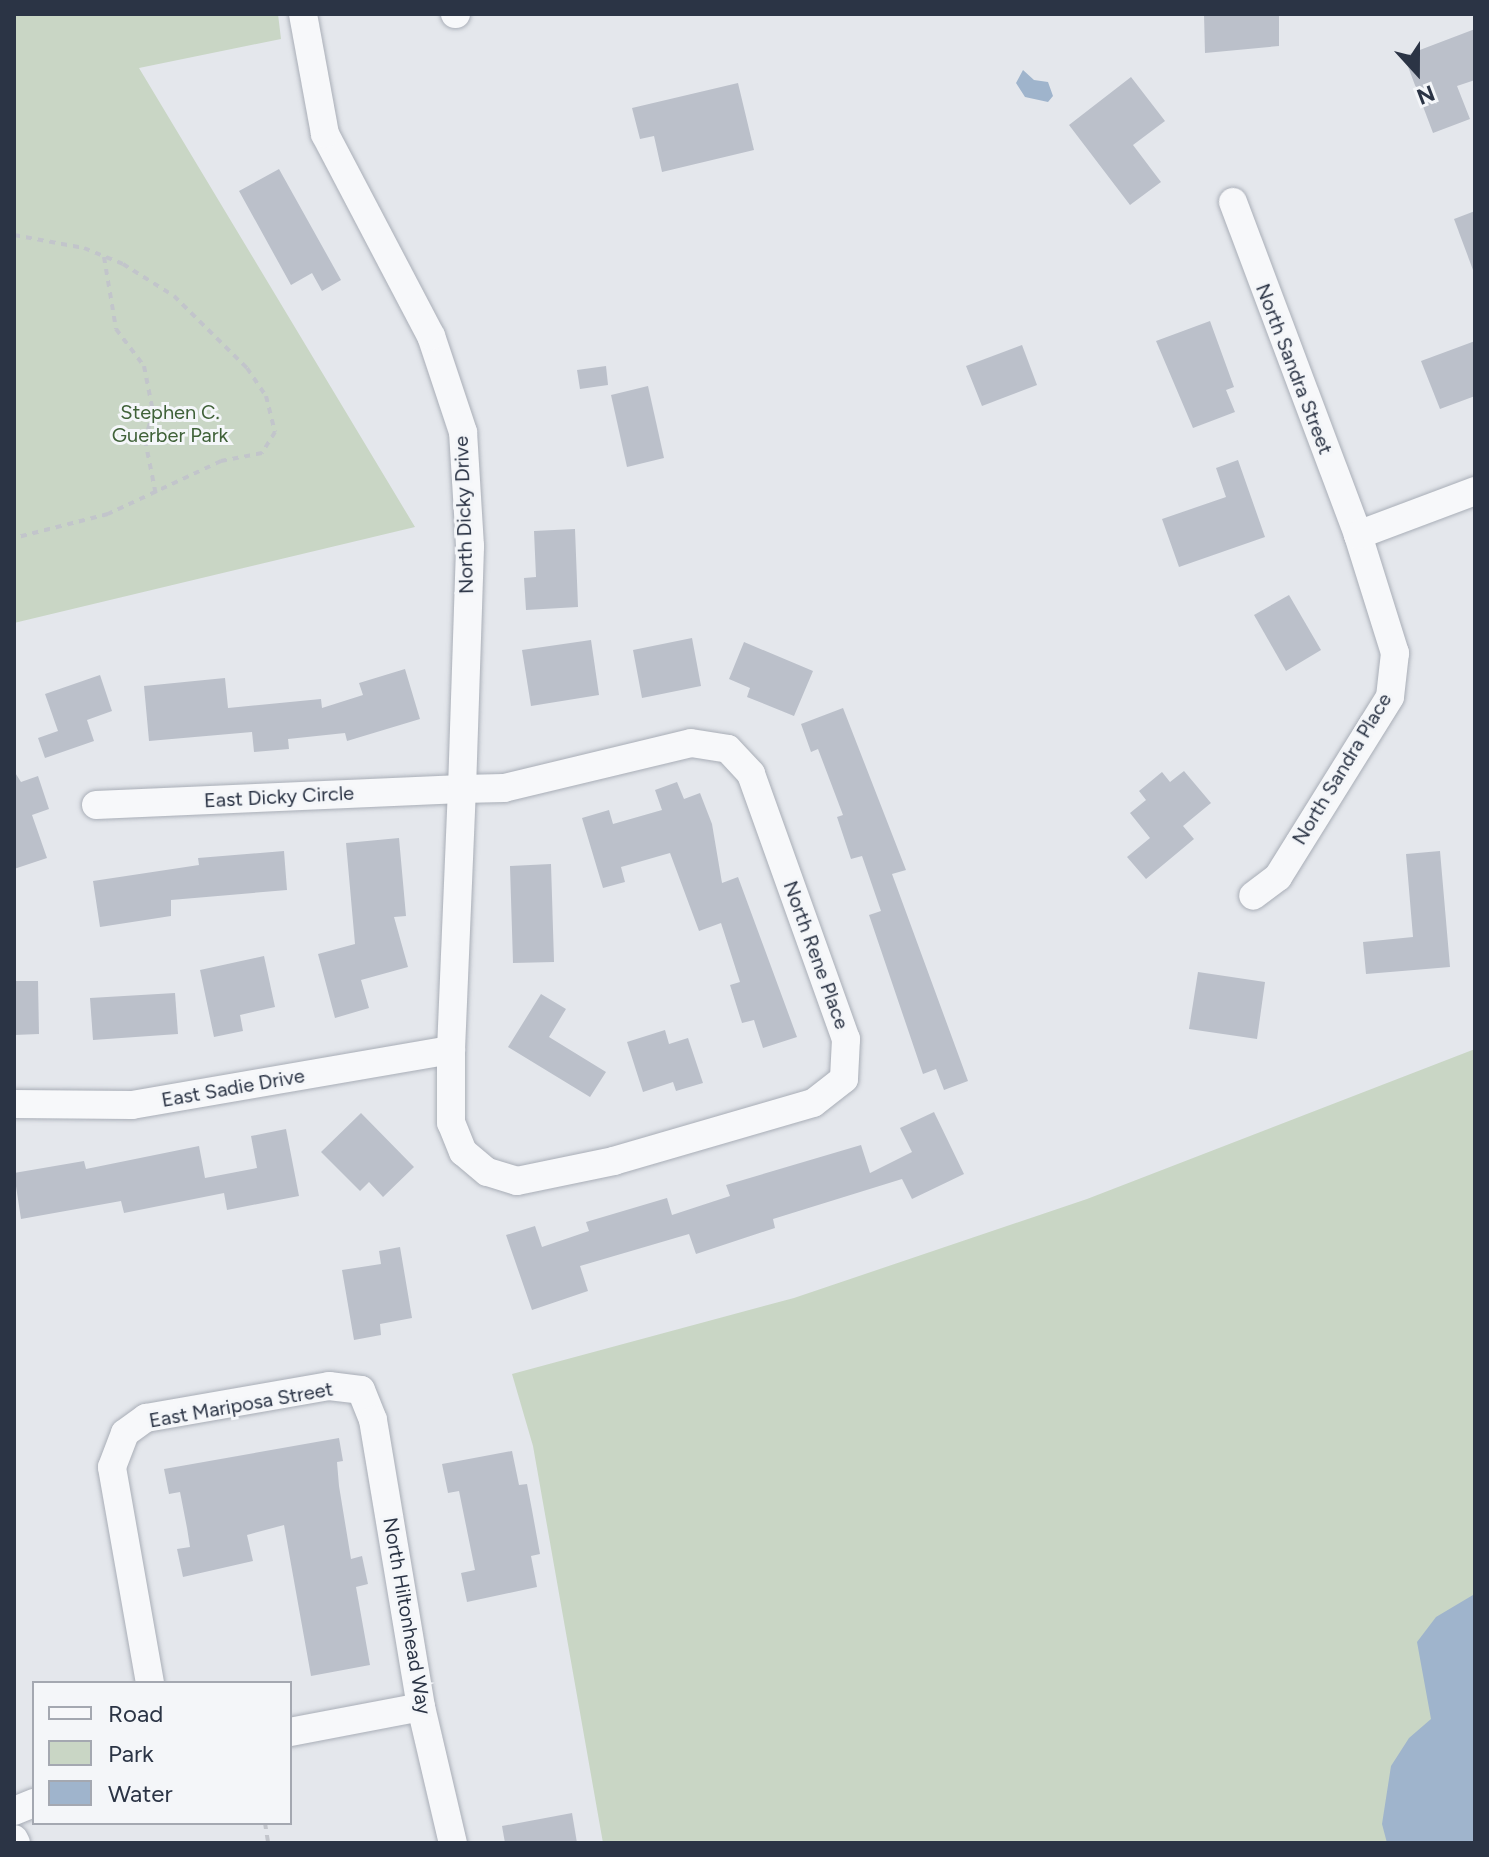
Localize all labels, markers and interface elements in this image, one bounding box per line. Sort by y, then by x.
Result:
north arrow [1377,32,1457,112]
text: N [1413,79,1439,111]
street label: North Sandra Street [1250,280,1338,458]
park label: Stephen C. Guerber Park [112,401,228,448]
street label: North Dicky Drive [449,436,479,594]
street label: North Sandra Place [1287,689,1397,849]
street label: East Dicky Circle [203,781,355,813]
street label: North Rene Place [778,878,854,1032]
street label: East Sadie Drive [160,1064,306,1112]
street label: East Mariposa Street [147,1377,335,1433]
street label: North Hiltonhead Way [378,1516,436,1716]
legend [32,1681,292,1825]
text: Road [108,1699,163,1728]
text: Park [108,1739,154,1768]
text: Water [108,1779,173,1808]

